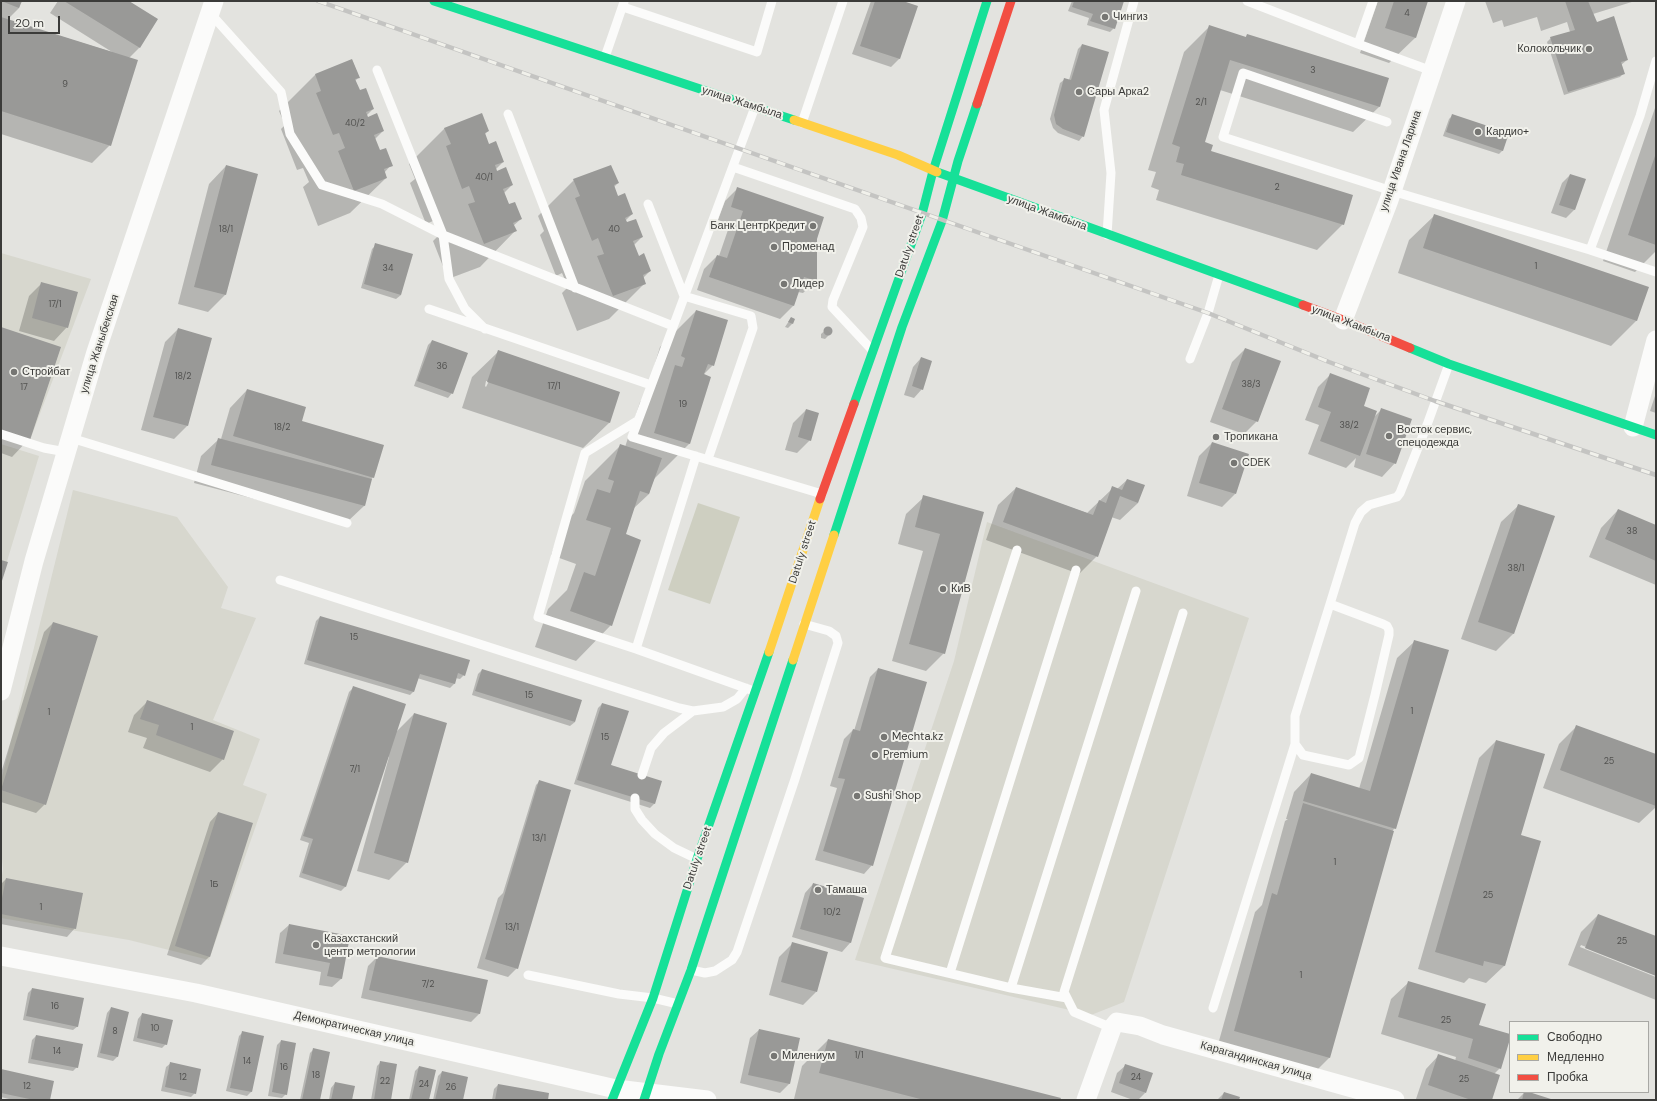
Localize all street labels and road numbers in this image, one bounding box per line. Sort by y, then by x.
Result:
street label: улица Жамбыла [700,84,784,122]
street label: улица Ивана Ларина [1378,109,1424,213]
street label: улица Жамбыла [1005,192,1089,234]
street label: Datuly street [893,213,927,279]
street label: улица Жаныбекская [78,293,122,395]
street label: улица Жамбыла [1310,303,1392,345]
street label: Datuly street [787,519,819,585]
street label: Datuly street [681,825,715,891]
street label: Демократическая улица [293,1009,415,1049]
street label: Карагандинская улица [1199,1039,1313,1083]

